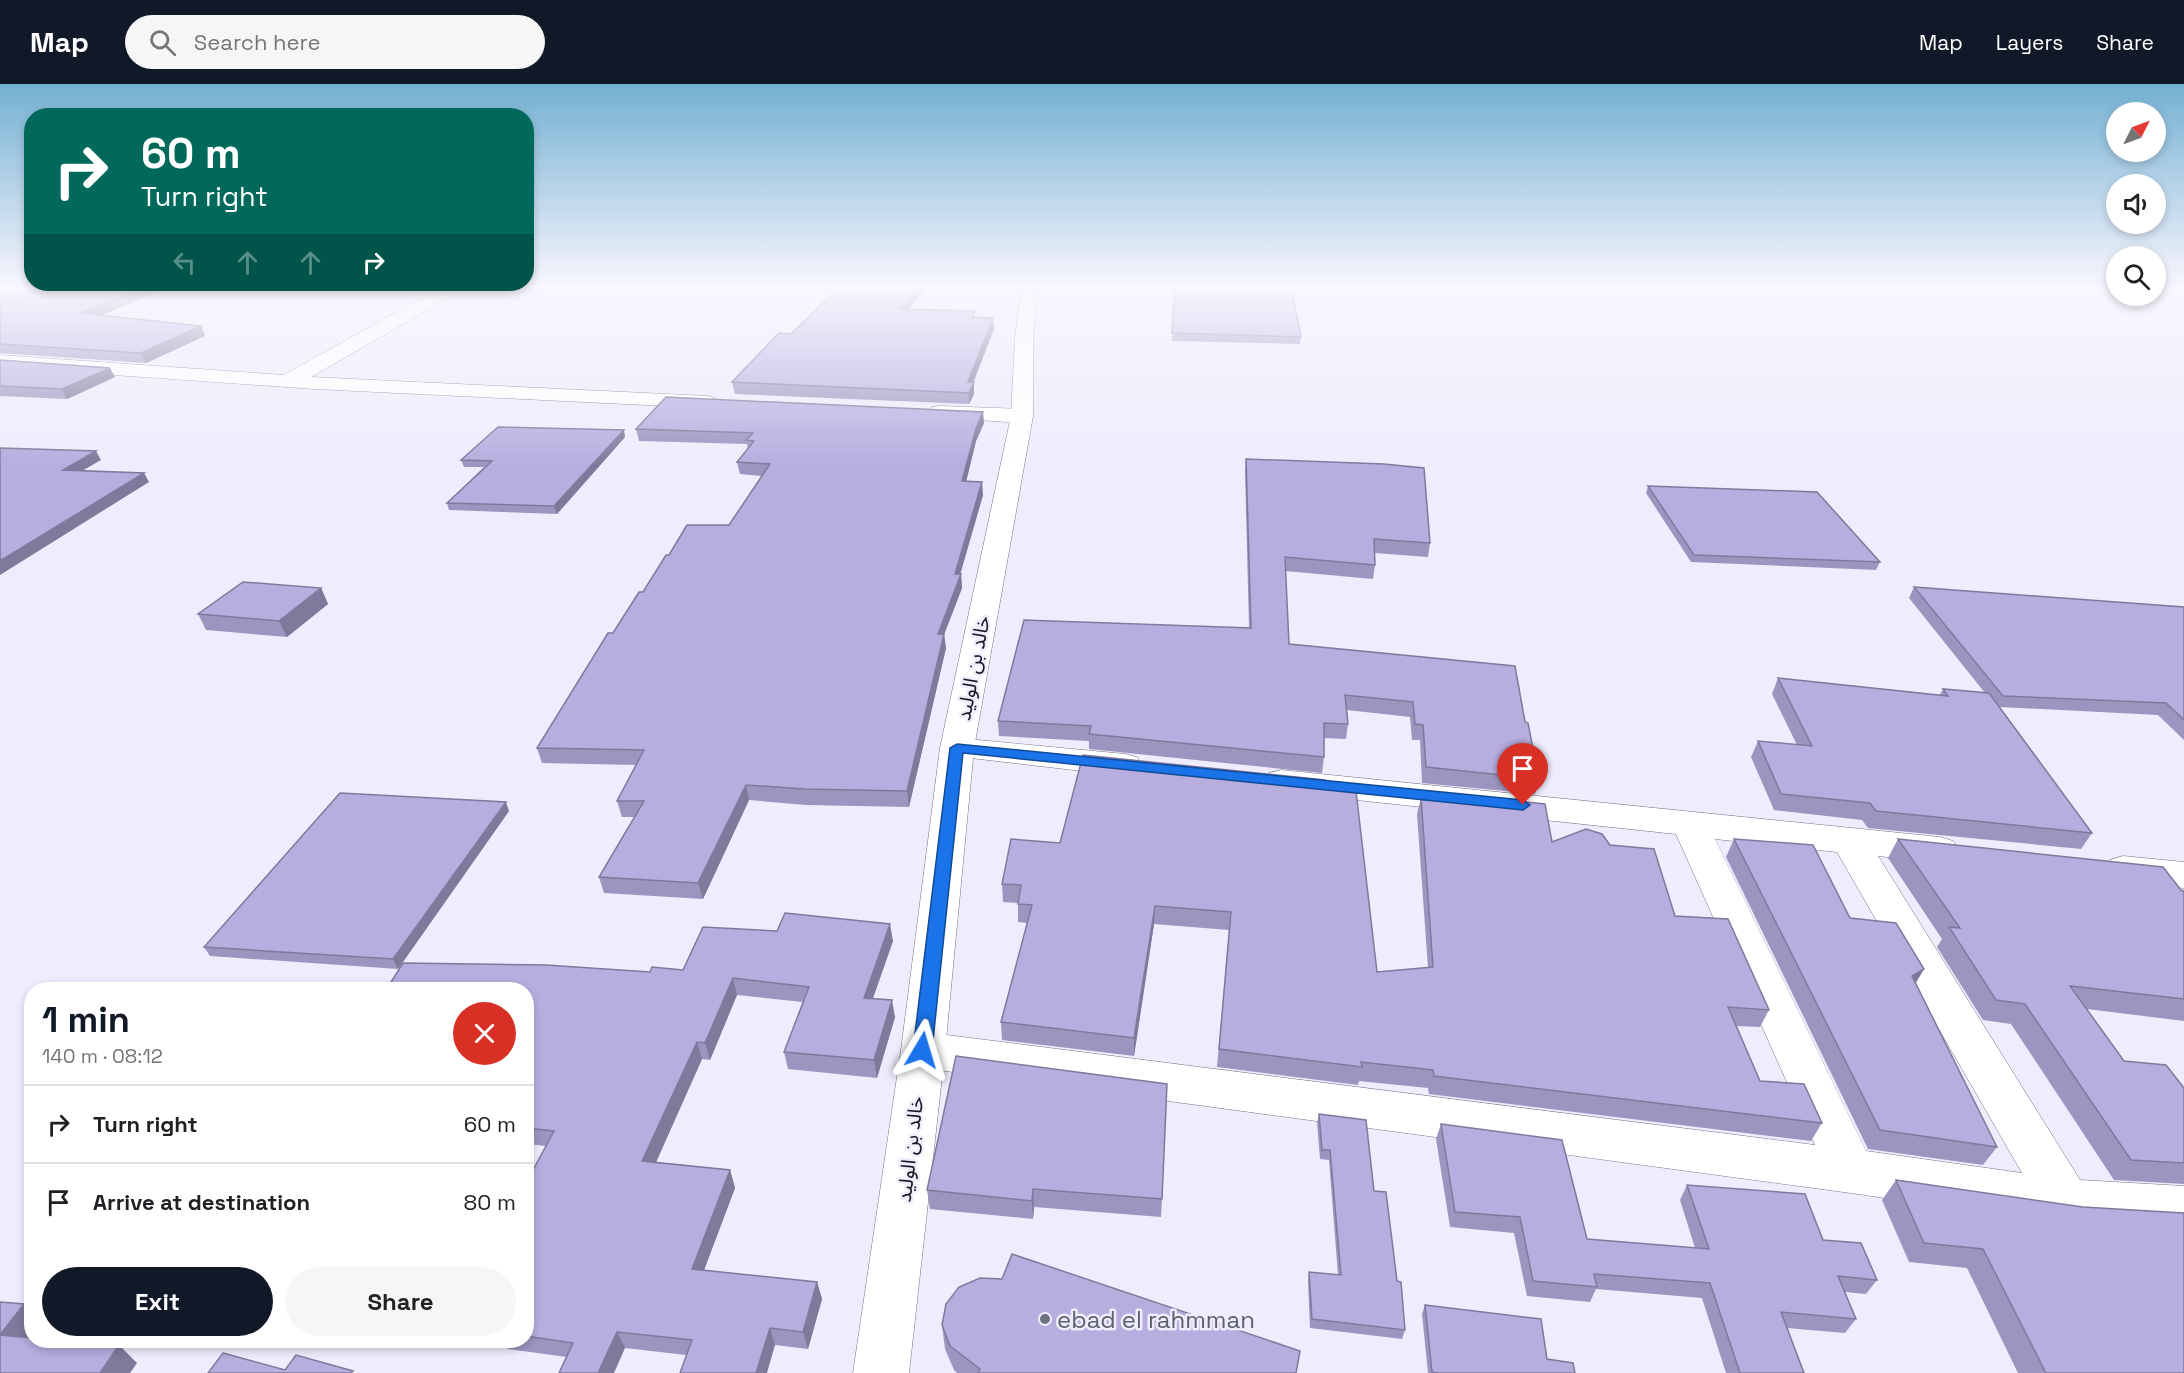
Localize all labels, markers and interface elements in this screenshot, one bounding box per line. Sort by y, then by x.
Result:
search box [125,15,545,69]
text: Map [30,24,89,60]
icon: search [146,26,179,59]
text: Search here [194,28,321,56]
text: Map [1919,29,1963,56]
text: Layers [1996,29,2063,56]
text: Share [2096,29,2154,56]
north arrow [2106,102,2166,162]
map controls [2106,102,2166,306]
text: 60 m [141,127,241,180]
icon: right [42,132,120,210]
button: sound [2106,174,2166,234]
text: Turn right [141,179,268,214]
icon: left [168,246,201,279]
icon: ahead [231,246,264,279]
icon: ahead [294,246,327,279]
icon: right [357,246,390,279]
button: search [2106,246,2166,306]
street label: خالد بن الوليد [950,613,996,723]
pin [1497,743,1548,805]
icon: arrive [1506,752,1539,785]
text: 1 min [42,997,130,1043]
button: close [453,1002,516,1065]
position arrow [890,1018,954,1082]
text: 140 m · 08:12 [42,1043,163,1069]
street label: خالد بن الوليد [891,1095,929,1203]
icon: right [42,1108,75,1141]
text: Turn right [93,1110,198,1138]
text: 60 m [464,1110,516,1138]
icon: arrive [42,1186,75,1219]
text: Arrive at destination [93,1188,310,1216]
text: 80 m [464,1188,516,1216]
button: Exit [42,1267,273,1336]
button: Share [285,1267,516,1336]
place label: ebad el rahmman [1057,1304,1255,1335]
marker: ebad el rahmman [1038,1312,1052,1326]

